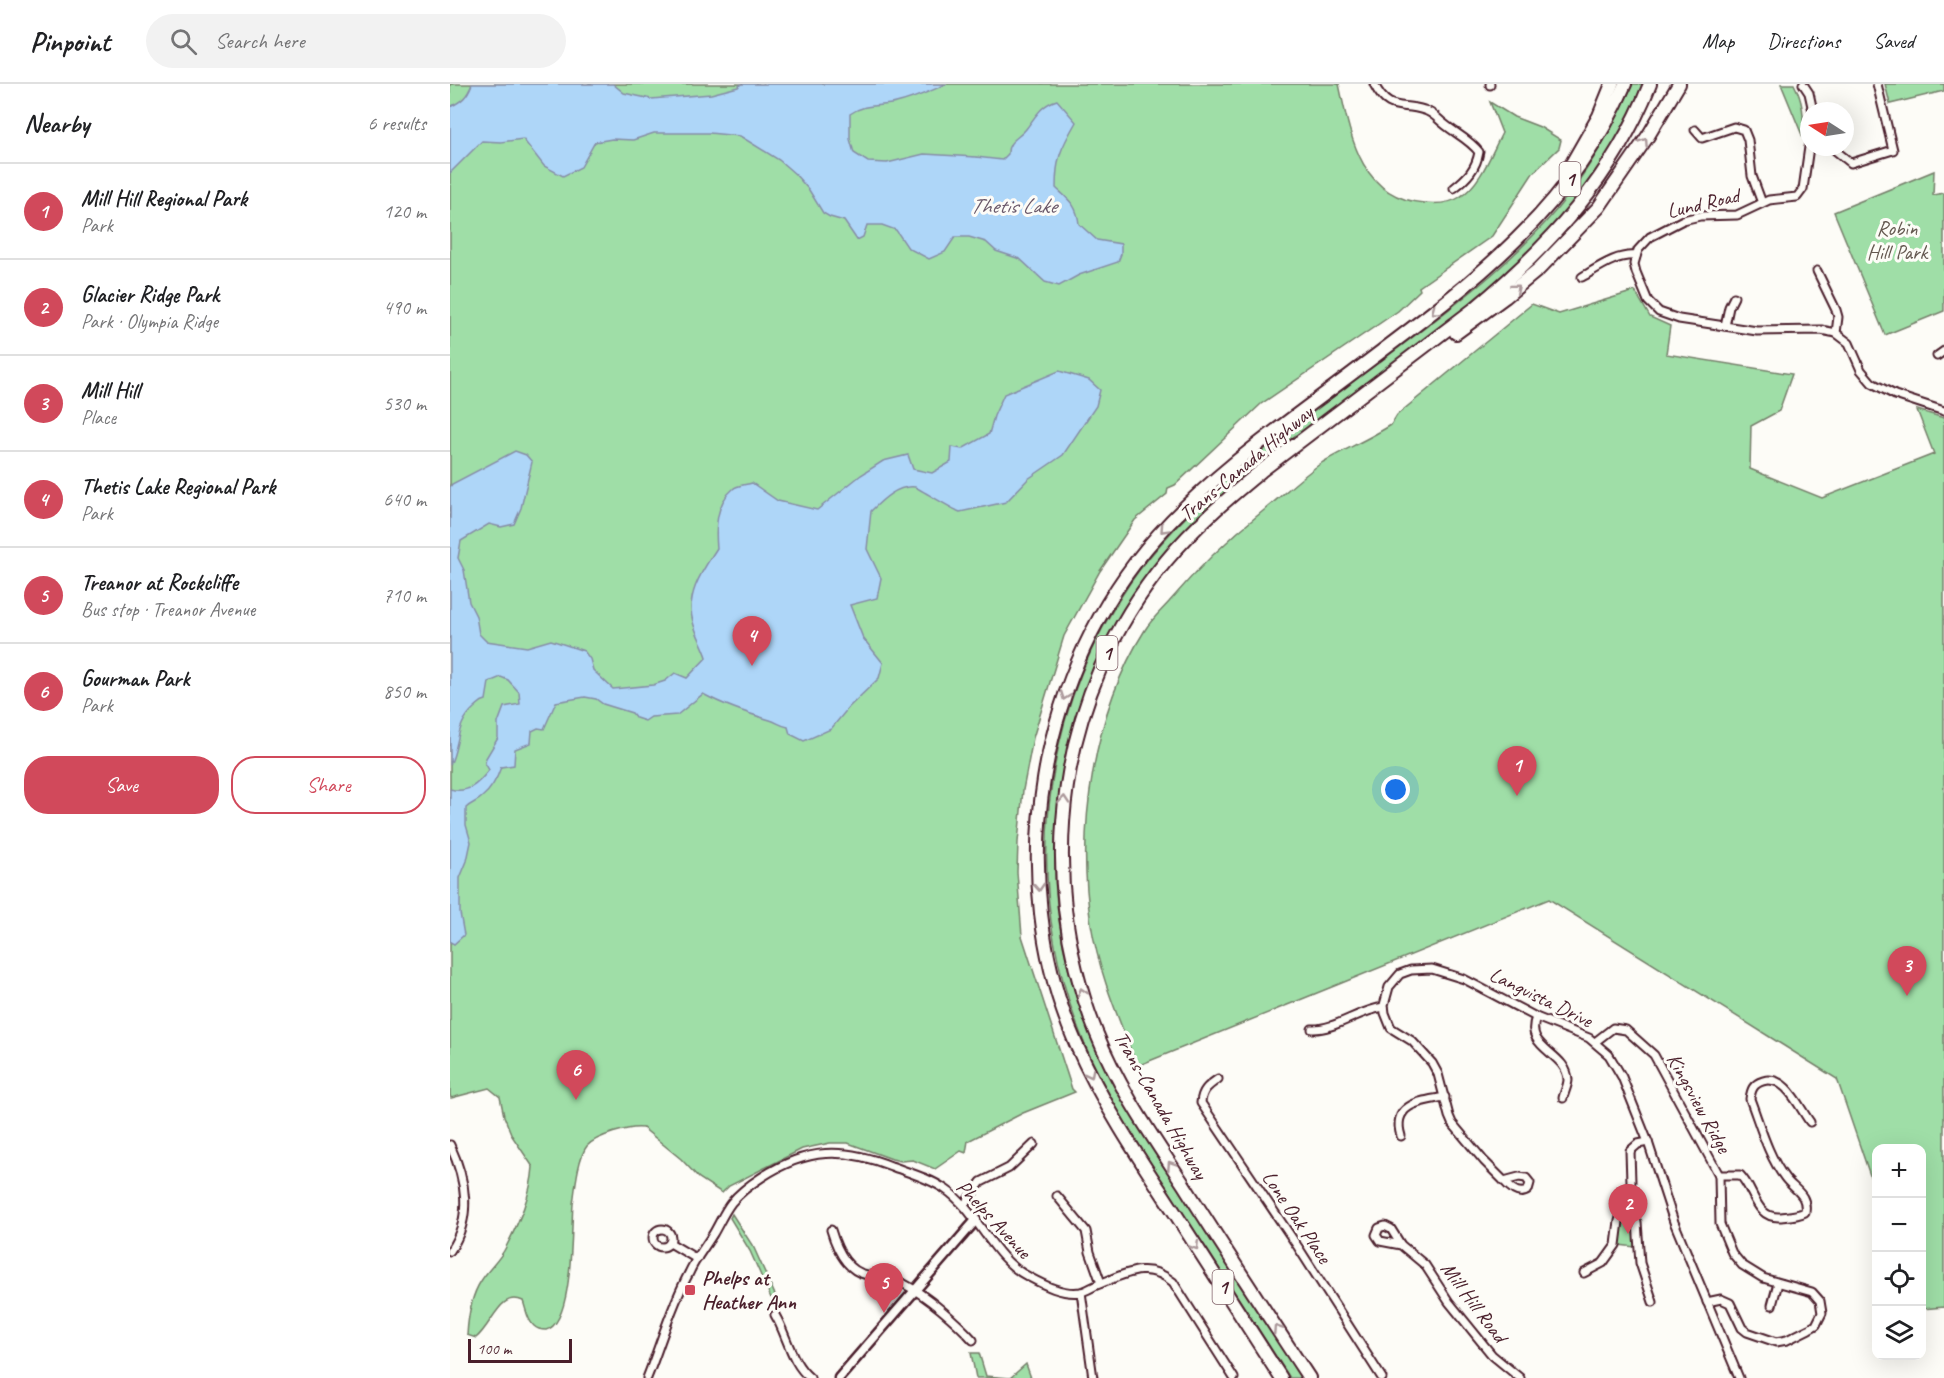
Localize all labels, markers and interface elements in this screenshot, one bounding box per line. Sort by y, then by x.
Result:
search box [146,14,566,68]
text: Pinpoint [30,24,110,59]
icon: search [167,25,200,58]
text: Search here [215,27,305,55]
text: Map [1702,28,1734,54]
text: Directions [1767,28,1840,54]
text: Saved [1873,28,1914,54]
north arrow [1800,102,1854,156]
text: Nearby [24,107,89,140]
text: 6 results [367,111,426,136]
one-way arrow [1637,138,1648,149]
road number: 1 [1560,162,1580,196]
street label: Lund Road [1664,181,1744,224]
text: Mill Hill Regional Park [81,185,247,213]
water label: Thetis Lake [970,192,1060,220]
text: 1 [39,199,48,224]
text: 120 m [383,199,426,224]
text: Park [81,213,113,238]
park label: Robin Hill Park [1867,215,1930,265]
text: Glacier Ridge Park [81,281,219,309]
one-way arrow [1509,284,1520,295]
text: 2 [39,295,48,320]
text: 490 m [383,295,426,320]
one-way arrow [1430,304,1441,315]
text: Park · Olympia Ridge [81,309,218,334]
text: Mill Hill [81,377,139,405]
text: 3 [39,391,48,416]
text: 530 m [383,391,426,416]
street label: Trans-Canada Highway [1174,398,1320,526]
text: Place [81,405,116,430]
text: Thetis Lake Regional Park [81,473,275,501]
text: 4 [39,487,48,512]
text: 640 m [383,487,426,512]
text: Park [81,501,113,526]
one-way arrow [1160,522,1171,533]
text: Treanor at Rockcliffe [81,569,238,597]
text: 5 [39,583,48,608]
text: 710 m [383,583,426,608]
text: Bus stop · Treanor Avenue [81,597,255,622]
pin: 4 [732,616,772,666]
road number: 1 [1096,636,1118,670]
text: Gourman Park [81,665,189,693]
text: 6 [39,679,48,704]
text: 850 m [383,679,426,704]
one-way arrow [1060,690,1073,700]
text: Park [81,693,113,718]
pin: 1 [1498,746,1536,796]
button: Save [24,756,219,814]
button: Share [231,756,426,814]
your location [1381,775,1410,804]
one-way arrow [1057,795,1070,804]
one-way arrow [1033,883,1046,892]
pin: 3 [1888,946,1926,996]
street label: Langvista Drive [1485,961,1598,1034]
one-way arrow [1077,987,1089,998]
street label: Trans-Canada Highway [1108,1026,1215,1185]
street label: Kingsview Ridge [1661,1049,1738,1158]
pin: 6 [556,1050,596,1100]
one-way arrow [1083,1068,1095,1079]
map controls [1872,1144,1926,1360]
button: + [1872,1144,1926,1198]
one-way arrow [1167,1161,1178,1172]
street label: Lone Oak Place [1257,1166,1338,1269]
street label: Phelps Avenue [951,1174,1038,1265]
pin: 2 [1608,1184,1648,1234]
button: − [1872,1198,1926,1252]
one-way arrow [1188,1239,1199,1250]
button: locate [1872,1252,1926,1306]
street label: Mill Hill Road [1435,1256,1515,1351]
pin: 5 [864,1264,904,1313]
place label: Phelps at Heather Ann [702,1265,796,1315]
road number: 1 [1212,1270,1234,1304]
marker: Phelps at Heather Ann [683,1283,697,1297]
button: layers [1872,1306,1926,1360]
one-way arrow [1272,1325,1284,1335]
scale bar [468,1336,572,1364]
text: 100 m [477,1339,511,1359]

